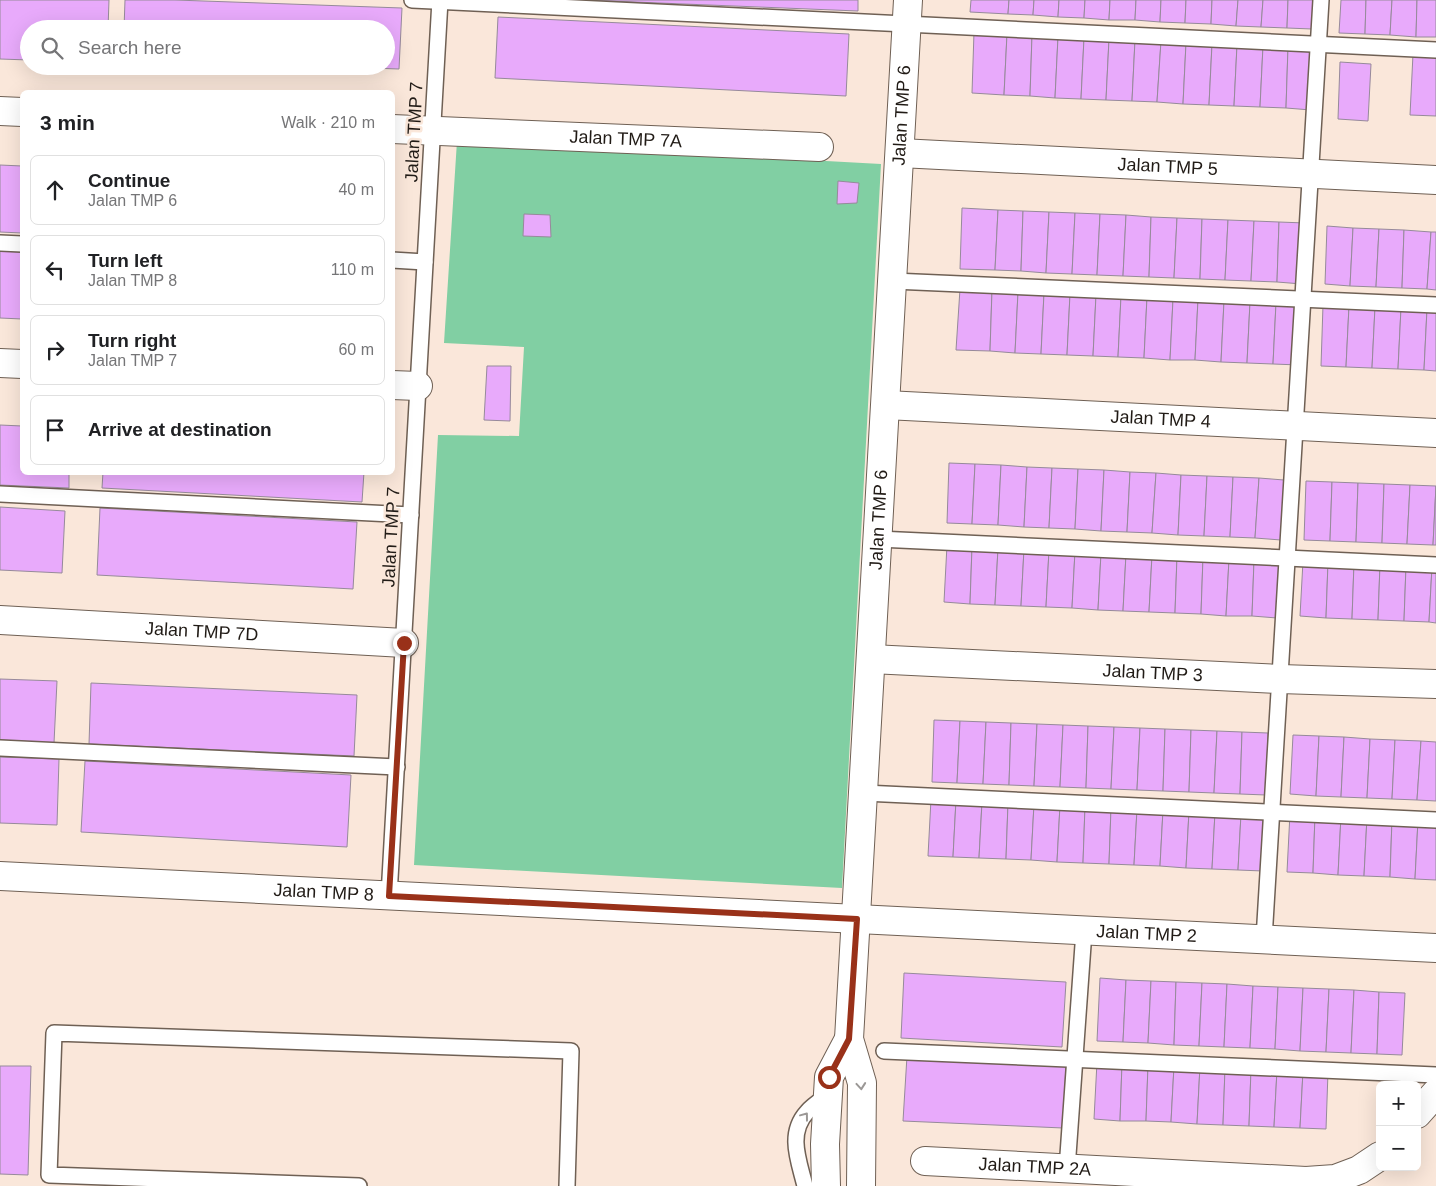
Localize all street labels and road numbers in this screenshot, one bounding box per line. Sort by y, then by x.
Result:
street label: Jalan TMP 6 [889,65,914,166]
street label: Jalan TMP 7 [401,81,427,183]
street label: Jalan TMP 7A [569,126,682,151]
street label: Jalan TMP 5 [1117,154,1218,179]
street label: Jalan TMP 4 [1110,406,1211,432]
street label: Jalan TMP 6 [866,469,891,570]
street label: Jalan TMP 7 [378,486,404,588]
street label: Jalan TMP 7D [144,618,259,645]
street label: Jalan TMP 3 [1102,660,1203,685]
street label: Jalan TMP 8 [273,880,374,905]
street label: Jalan TMP 2 [1096,921,1197,946]
street label: Jalan TMP 2A [978,1154,1092,1180]

